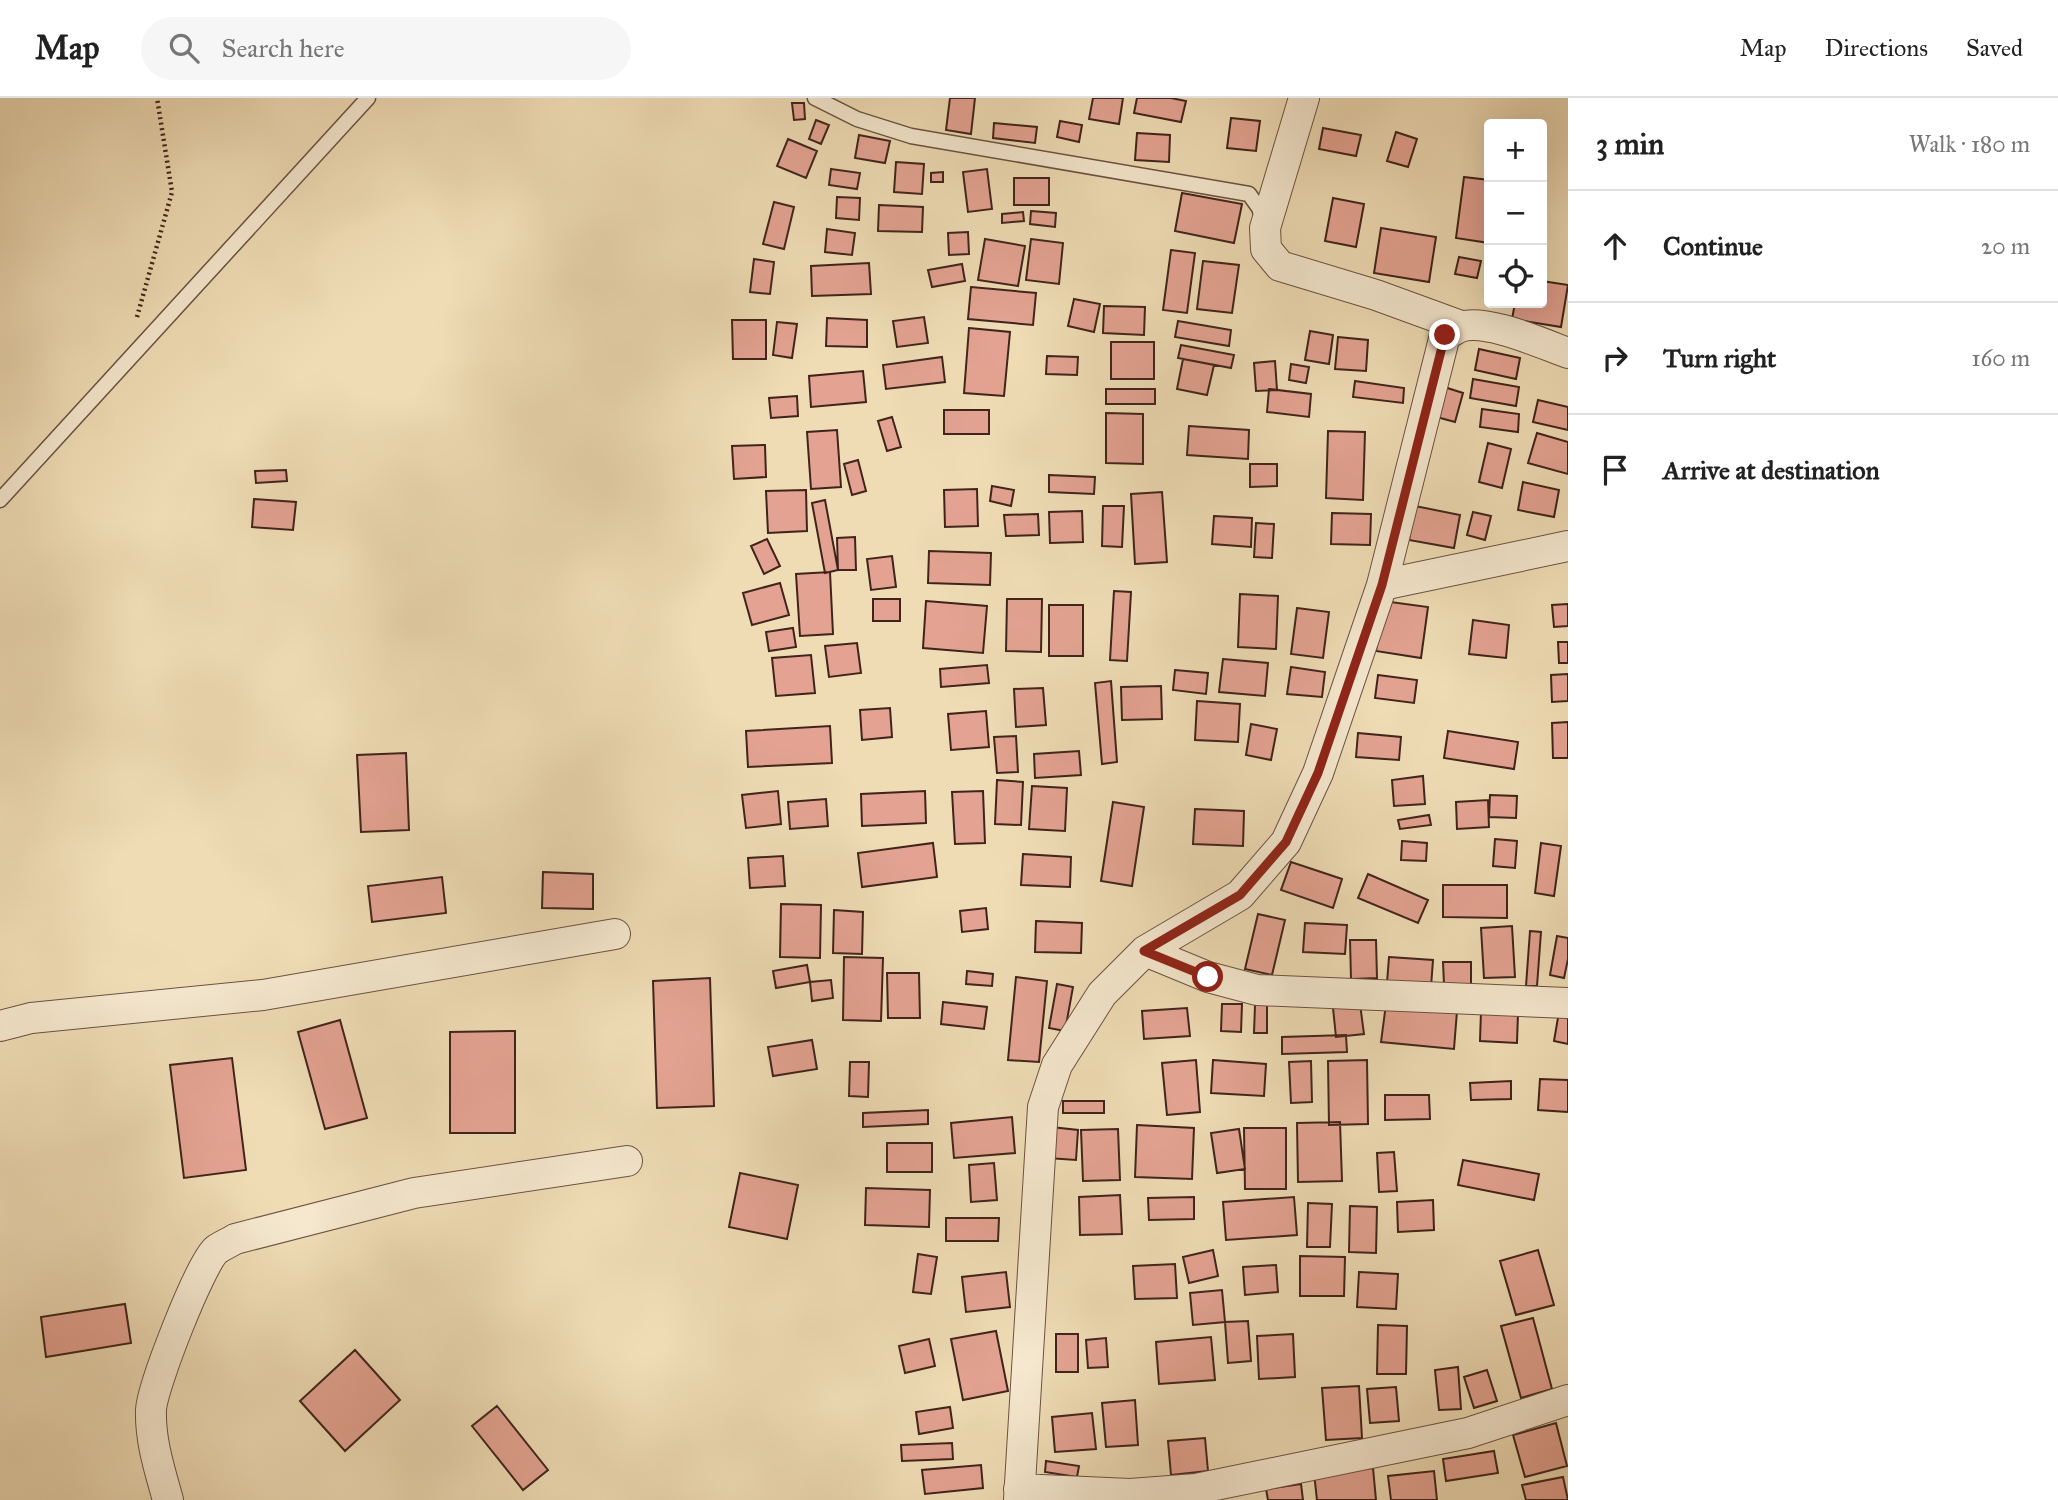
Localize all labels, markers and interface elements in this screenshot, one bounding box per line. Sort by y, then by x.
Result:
search box [141,17,631,80]
text: Map [35,28,99,68]
icon: search [165,29,203,67]
text: Search here [221,32,345,64]
text: Map [1740,33,1787,63]
text: Directions [1825,33,1928,63]
text: Saved [1966,33,2023,63]
map controls [1484,119,1547,308]
button: + [1484,119,1547,182]
text: 3 min [1596,126,1664,162]
text: Walk · 180 m [1909,130,2030,158]
button: − [1484,182,1547,245]
icon: ahead [1596,227,1634,265]
text: Continue [1663,230,1763,262]
text: 20 m [1981,232,2030,260]
button: locate [1484,245,1547,308]
route end [1429,319,1460,350]
icon: right [1596,339,1634,377]
text: Turn right [1663,342,1776,374]
text: 160 m [1972,344,2030,372]
icon: arrive [1596,451,1634,489]
text: Arrive at destination [1663,454,1880,486]
route start [1192,961,1223,992]

